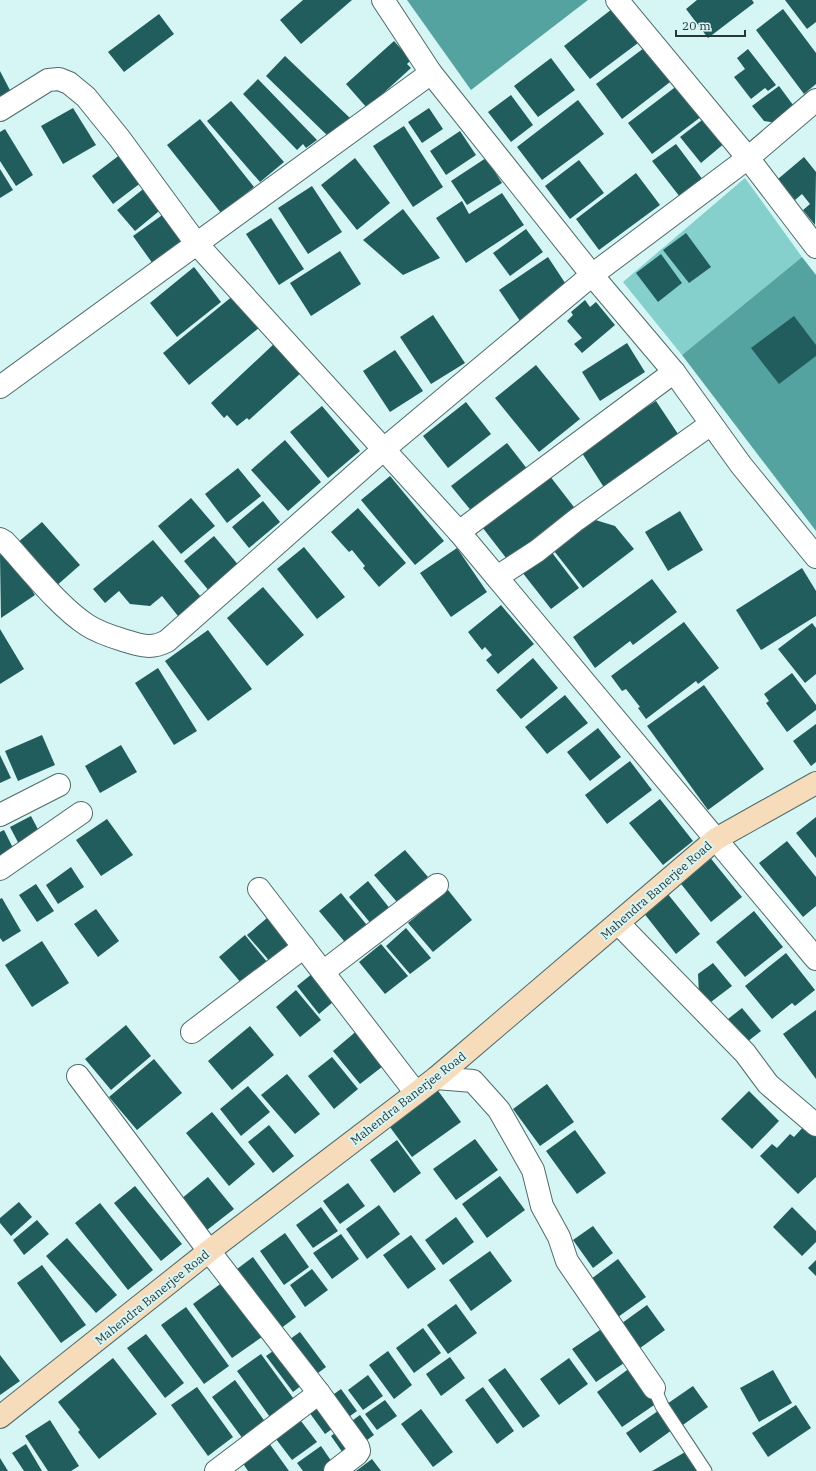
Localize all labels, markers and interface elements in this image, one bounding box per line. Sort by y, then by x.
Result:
scale bar [676,12,745,38]
text: 20 m [682,18,711,33]
street label: Mahendra Banerjee Road [597,838,715,942]
street label: Mahendra Banerjee Road [347,1048,469,1148]
street label: Mahendra Banerjee Road [92,1246,212,1348]

